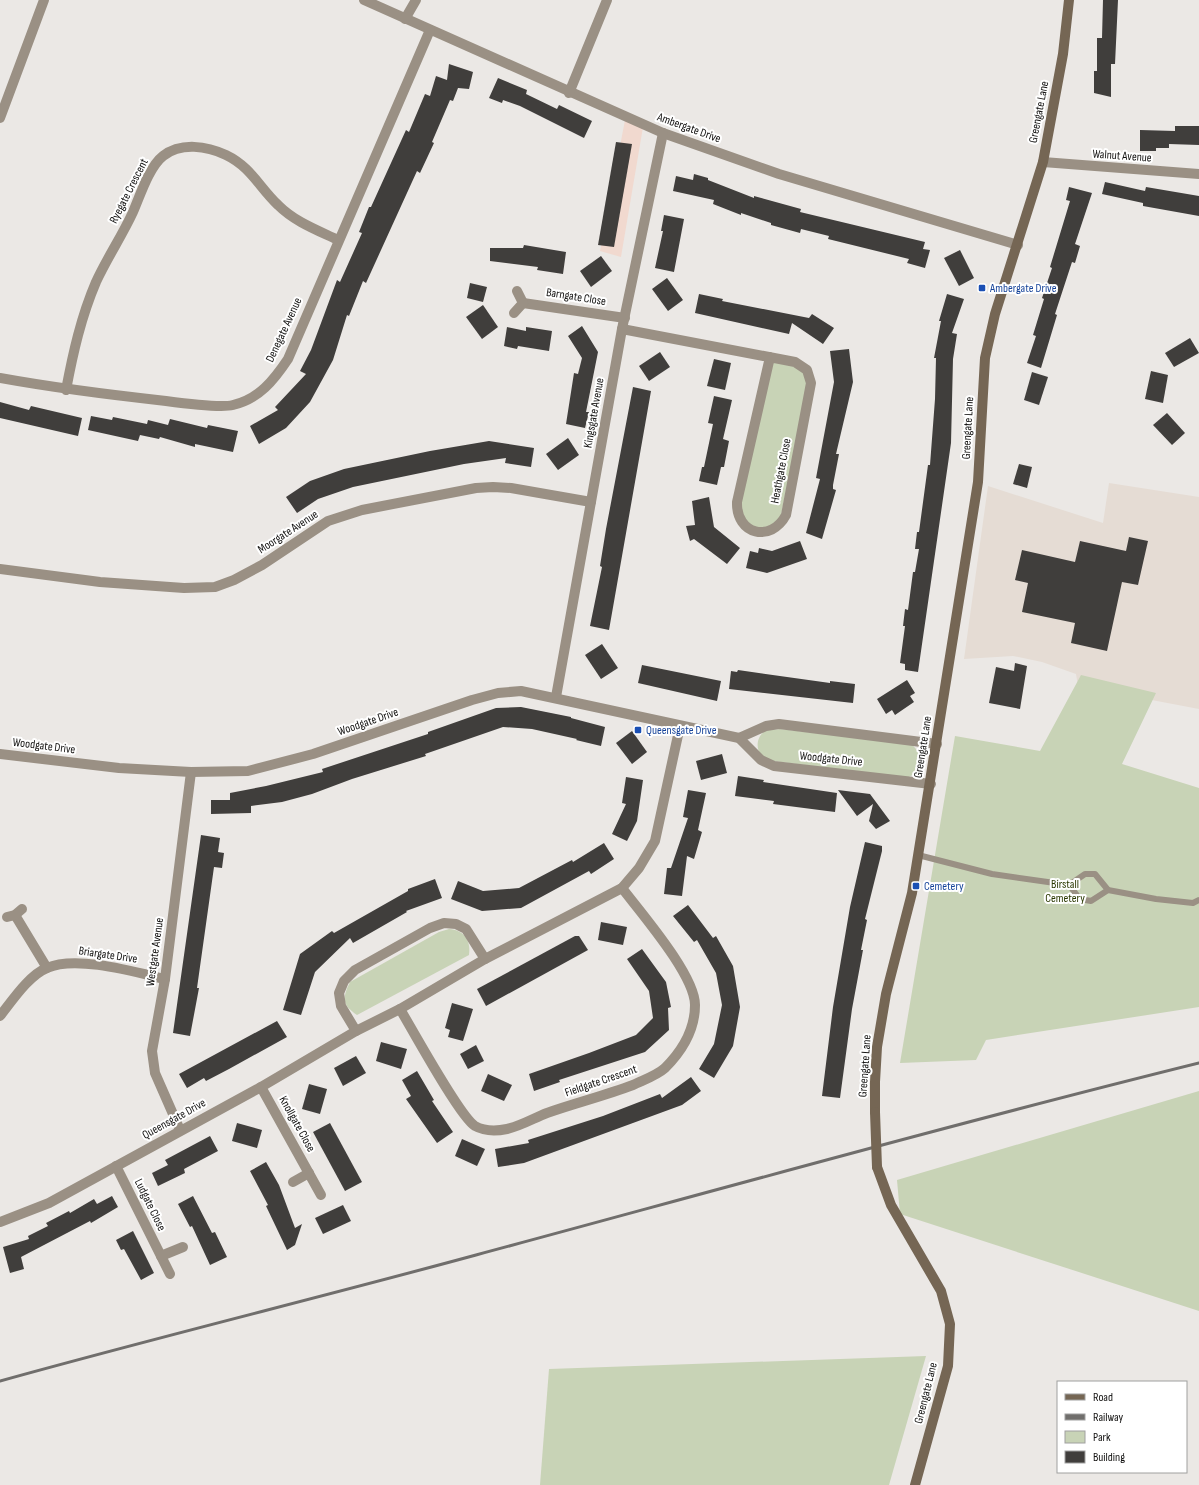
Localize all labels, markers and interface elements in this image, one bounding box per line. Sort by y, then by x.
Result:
street label: Greengate Lane [1026,80,1052,144]
street label: Ambergate Drive [654,109,723,146]
street label: Walnut Avenue [1092,146,1152,166]
street label: Ryegate Crescent [106,156,152,226]
place label: Ambergate Drive [989,281,1057,296]
marker: Ambergate Drive [977,283,987,293]
street label: Barngate Close [545,285,607,309]
street label: Denegate Avenue [263,295,306,365]
street label: Kingsgate Avenue [580,377,608,449]
street label: Greengate Lane [959,396,977,460]
street label: Heathgate Close [767,437,795,505]
street label: Moorgate Avenue [255,507,321,557]
street label: Woodgate Drive [336,705,400,739]
street label: Greengate Lane [911,715,935,779]
place label: Queensgate Drive [646,723,717,738]
marker: Queensgate Drive [633,725,643,735]
street label: Woodgate Drive [12,735,76,757]
street label: Woodgate Drive [799,748,863,770]
park label: Birstall Cemetery [1045,877,1085,906]
place label: Cemetery [924,879,964,894]
marker: Cemetery [911,881,921,891]
street label: Westgate Avenue [143,916,167,987]
street label: Briargate Drive [78,943,139,967]
street label: Greengate Lane [855,1034,875,1098]
street label: Fieldgate Crescent [563,1062,639,1100]
street label: Knollgate Close [275,1093,319,1155]
street label: Queensgate Drive [140,1095,209,1143]
street label: Ludgate Close [131,1176,169,1234]
street label: Greengate Lane [911,1361,941,1425]
legend [1057,1381,1187,1473]
text: Road [1093,1390,1113,1405]
text: Railway [1093,1410,1124,1425]
text: Park [1093,1430,1111,1445]
text: Building [1093,1450,1125,1465]

